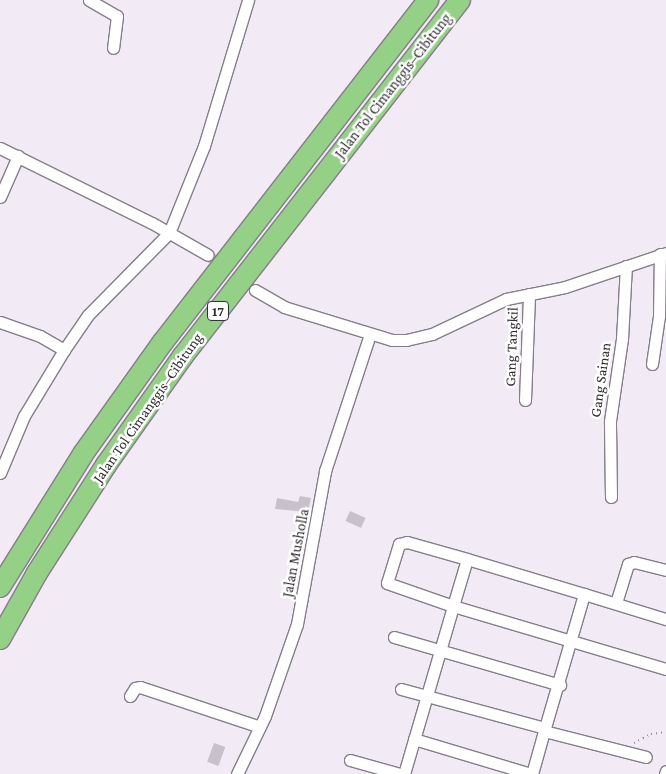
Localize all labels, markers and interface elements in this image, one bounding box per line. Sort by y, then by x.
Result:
street label: Jalan Tol Cimanggis–Cibitung [331,10,455,162]
road number: 17 [207,300,229,322]
street label: Gang Tangkil [502,307,522,387]
street label: Jalan Tol Cimanggis–Cibitung [89,330,207,486]
street label: Gang Sainan [587,341,615,419]
street label: Jalan Musholla [279,507,313,599]

